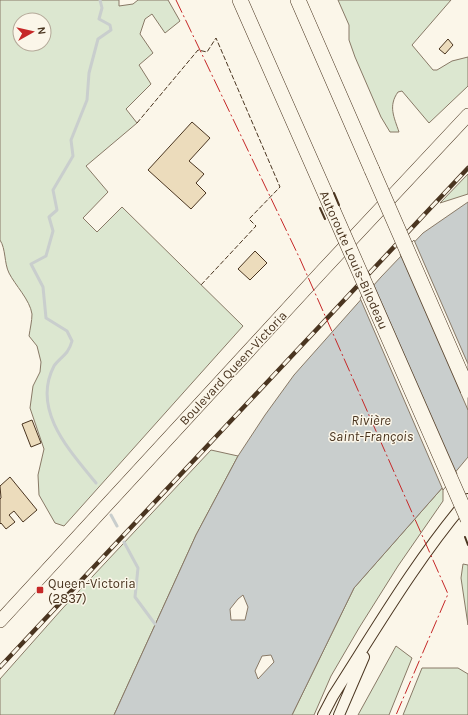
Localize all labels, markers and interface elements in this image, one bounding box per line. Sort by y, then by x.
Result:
north arrow [12,12,52,52]
text: N [34,26,48,35]
street label: Autoroute Louis-Bilodeau [317,188,391,332]
street label: Boulevard Queen-Victoria [176,308,290,428]
water label: Rivière Saint-François [329,412,414,445]
place label: Queen-Victoria (2837) [48,576,136,606]
marker: Queen-Victoria (2837) [35,585,45,595]

